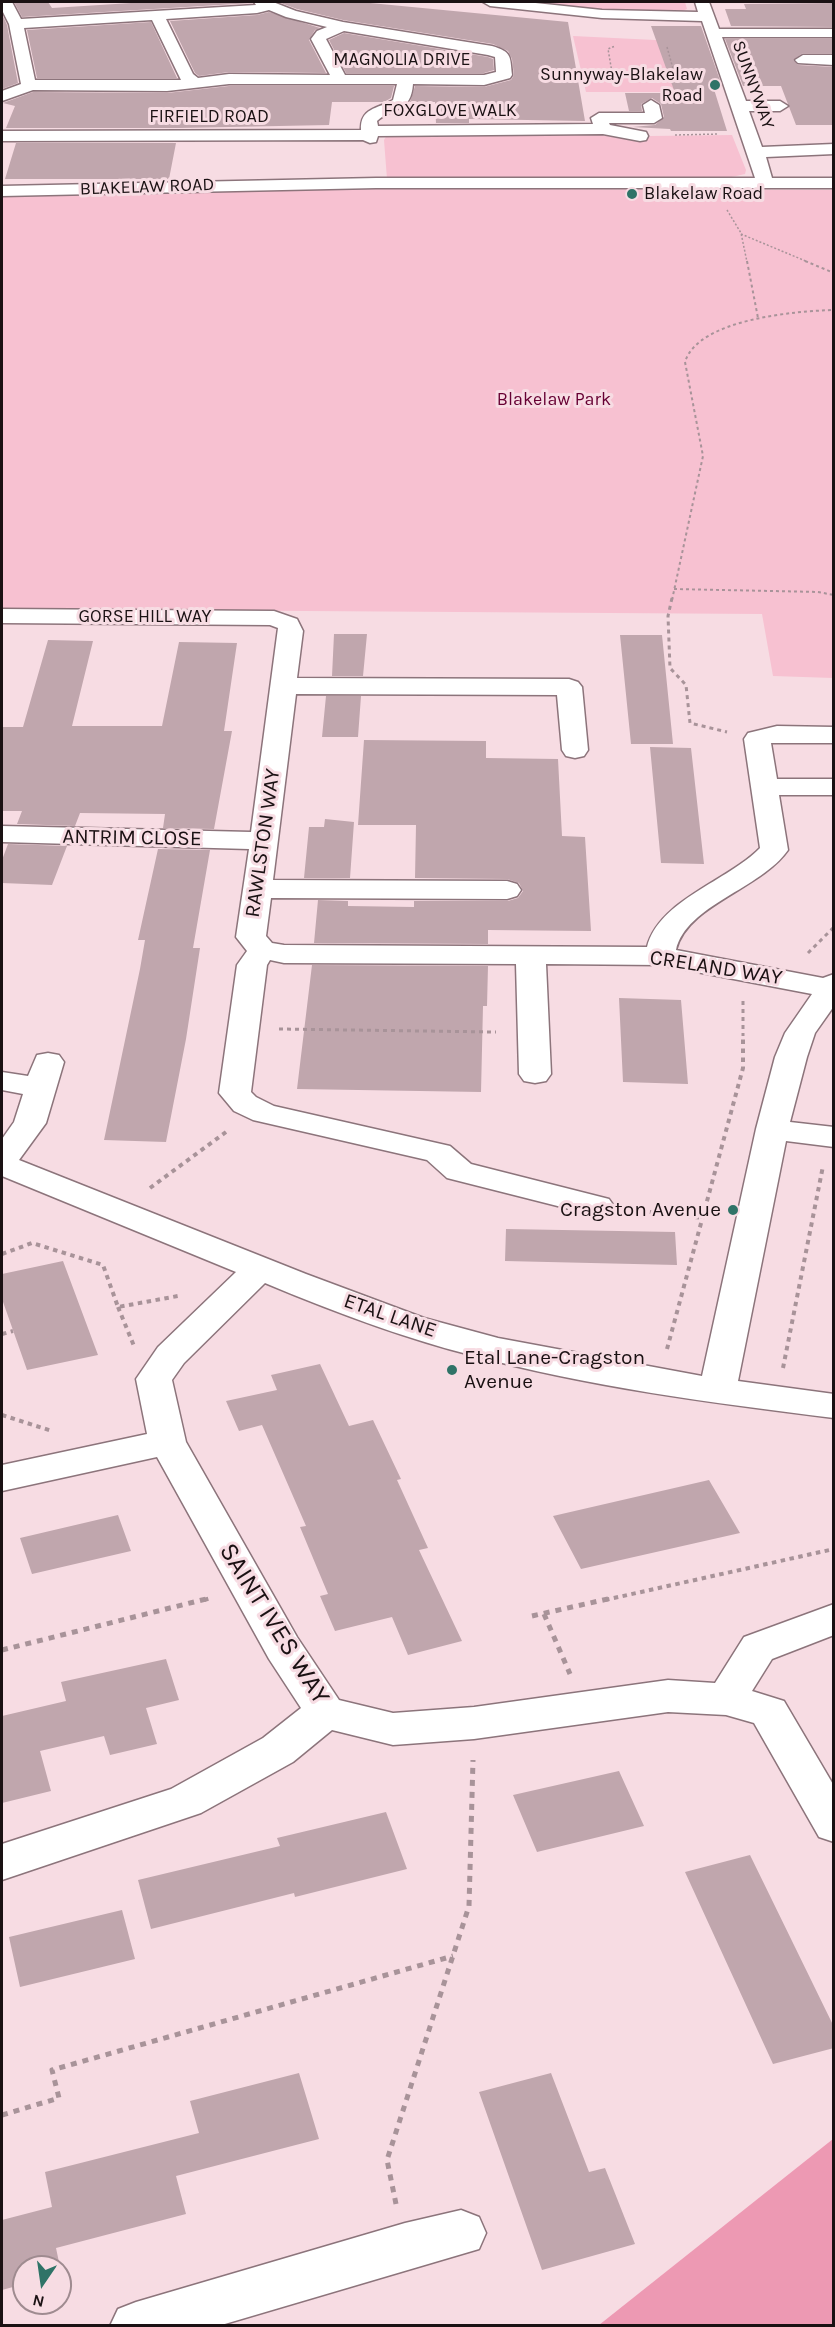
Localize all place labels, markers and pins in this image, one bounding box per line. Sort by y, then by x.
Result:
place label: Sunnyway-Blakelaw Road [540,64,703,106]
marker: Sunnyway-Blakelaw Road [708,78,722,92]
place label: Blakelaw Road [644,183,763,205]
marker: Blakelaw Road [625,187,639,201]
place label: Cragston Avenue [560,1197,721,1223]
marker: Cragston Avenue [726,1203,740,1217]
place label: Etal Lane-Cragston Avenue [464,1345,645,1395]
marker: Etal Lane-Cragston Avenue [445,1363,459,1377]

